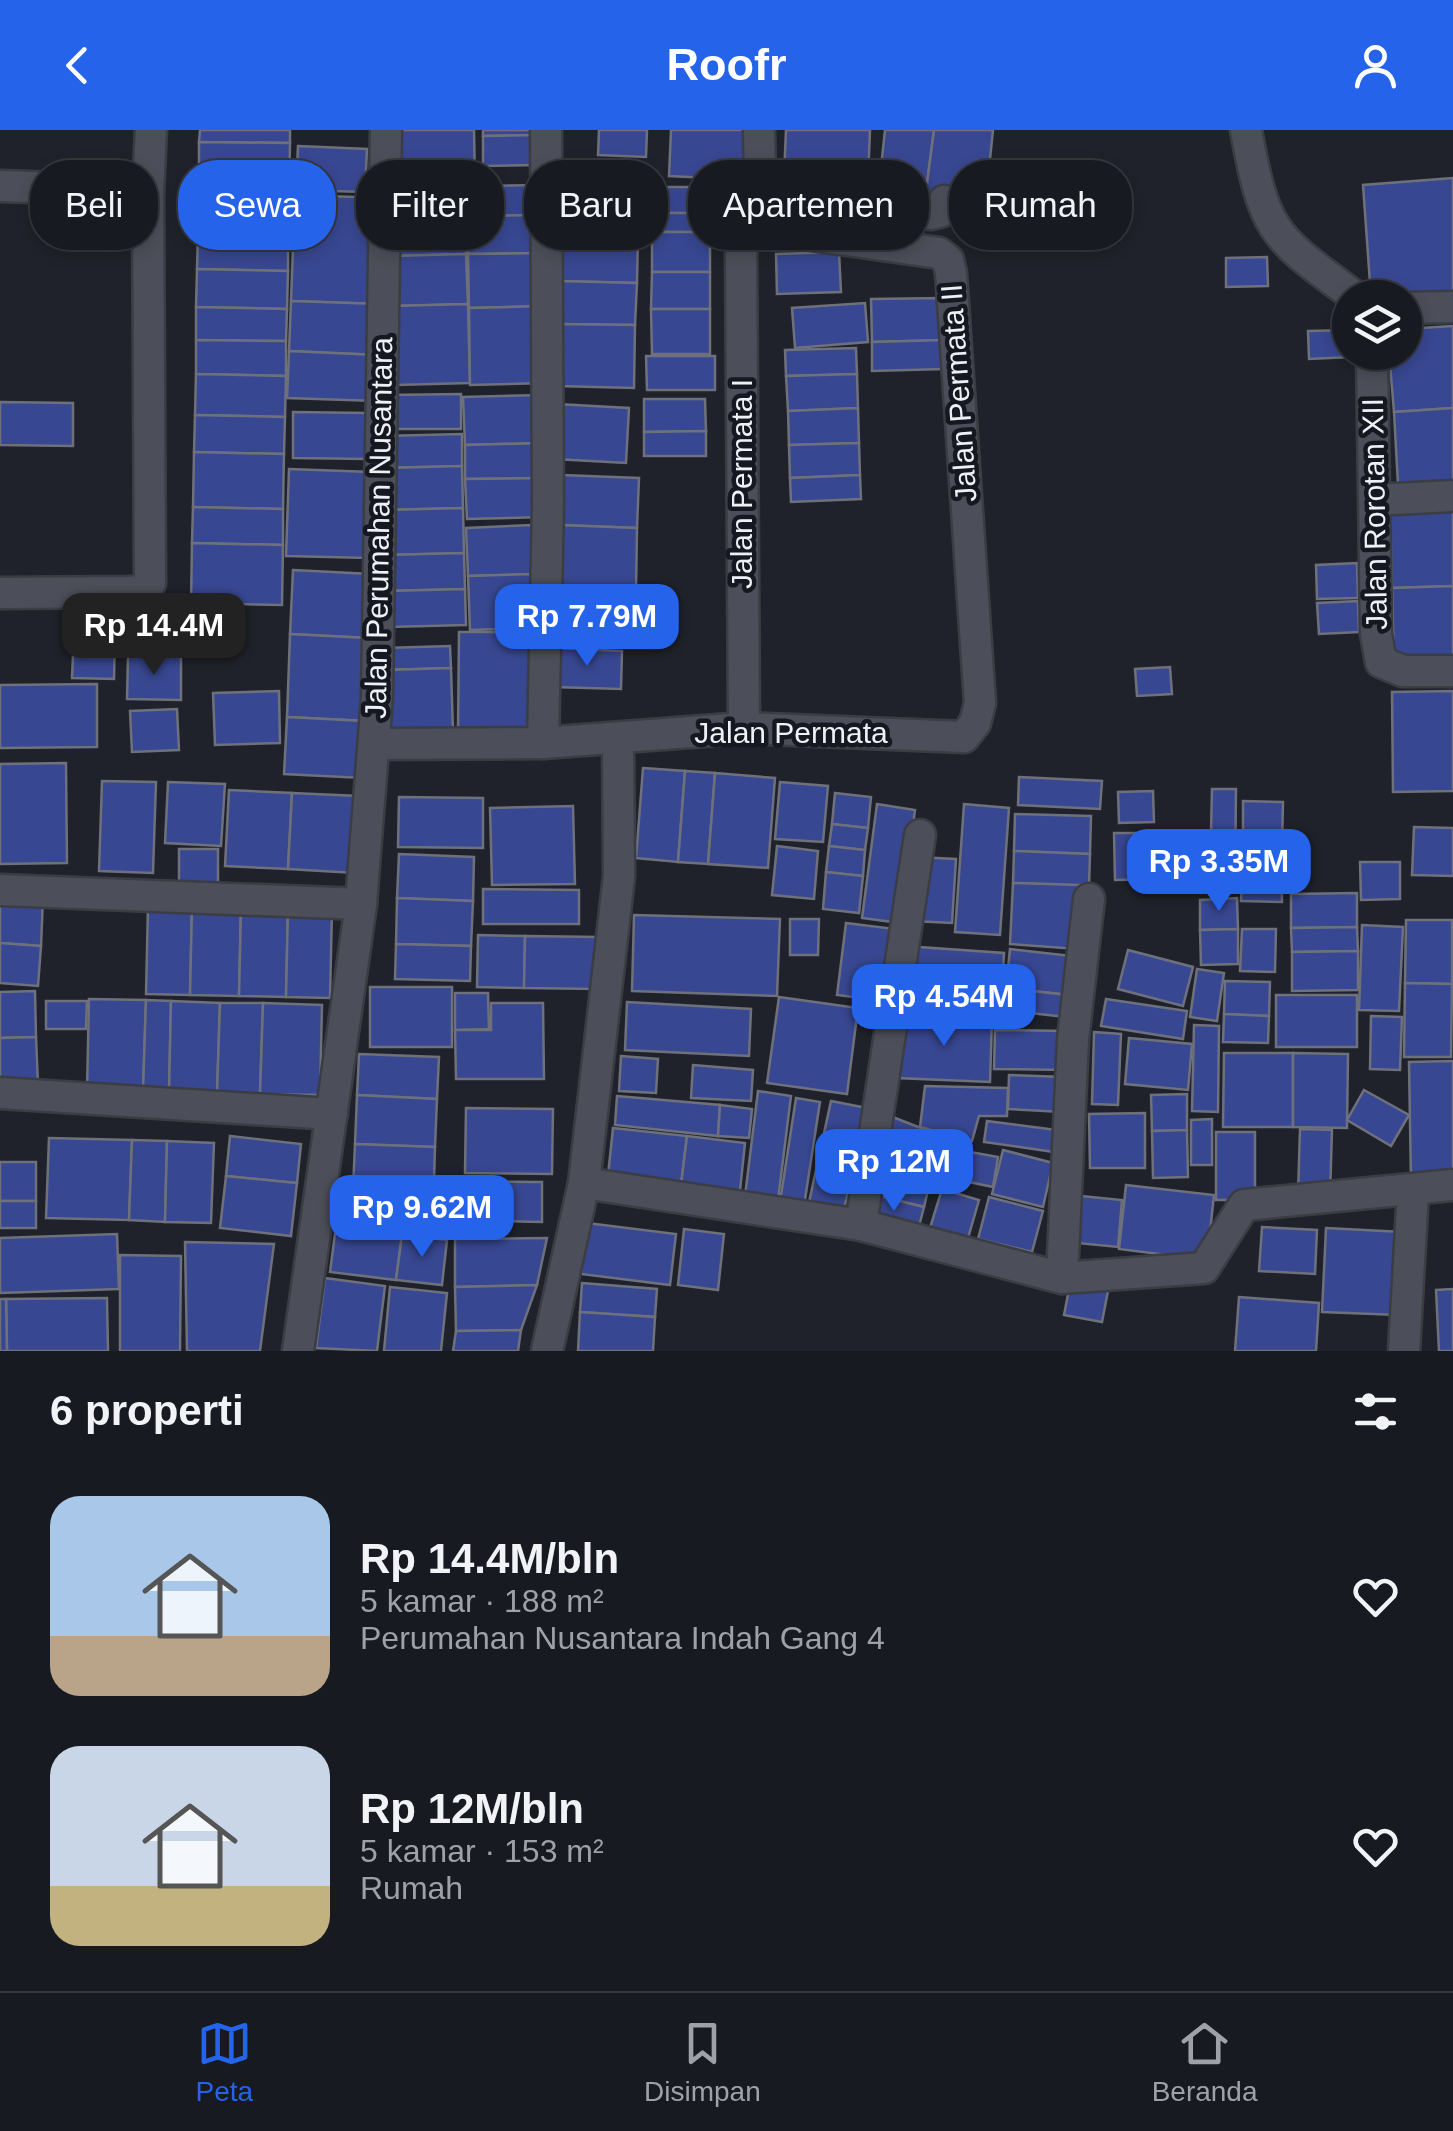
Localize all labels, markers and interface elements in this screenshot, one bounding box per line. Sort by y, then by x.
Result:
icon: back [50,38,105,93]
icon: person [1348,38,1403,93]
text: Roofr [667,39,786,90]
chip: Beli [30,160,158,250]
chip: Sewa [178,160,336,250]
chip: Filter [356,160,504,250]
chip: Baru [524,160,668,250]
chip: Apartemen [688,160,929,250]
chip: Rumah [949,160,1132,250]
map controls [1332,280,1422,370]
button: layers [1332,280,1422,370]
street label: Jalan Permata II [934,283,983,503]
street label: Jalan Perumahan Nusantara [359,336,398,719]
street label: Jalan Permata I [725,379,758,589]
street label: Jalan Rorotan XII [1356,398,1393,630]
pin: Rp 7.79M [484,584,690,669]
pin: Rp 14.4M [51,593,257,678]
text: Rp 7.79M [517,598,657,634]
text: Rp 14.4M [84,607,224,643]
street label: Jalan Permata [694,716,888,749]
pin: Rp 3.35M [1116,829,1322,914]
text: Rp 3.35M [1149,843,1289,879]
pin: Rp 4.54M [841,964,1047,1049]
text: Rp 4.54M [874,978,1014,1014]
pin: Rp 12M [813,1129,975,1214]
text: Rp 12M [837,1143,951,1179]
pin: Rp 9.62M [319,1175,525,1260]
text: Rp 9.62M [352,1189,492,1225]
icon: filters [1348,1384,1403,1439]
text: 6 properti [50,1387,244,1434]
text: Rp 14.4M/bln [360,1535,619,1582]
icon: home [130,1536,250,1656]
icon: heart [1348,1569,1403,1624]
text: 5 kamar · 188 m² [360,1583,604,1619]
text: Perumahan Nusantara Indah Gang 4 [360,1620,885,1656]
text: Rp 12M/bln [360,1785,584,1832]
icon: home [130,1786,250,1906]
icon: heart [1348,1819,1403,1874]
text: 5 kamar · 153 m² [360,1833,604,1869]
text: Rumah [360,1870,463,1906]
tab: Peta [195,2016,253,2108]
tab: Disimpan [644,2016,761,2108]
tab: Beranda [1152,2016,1258,2108]

